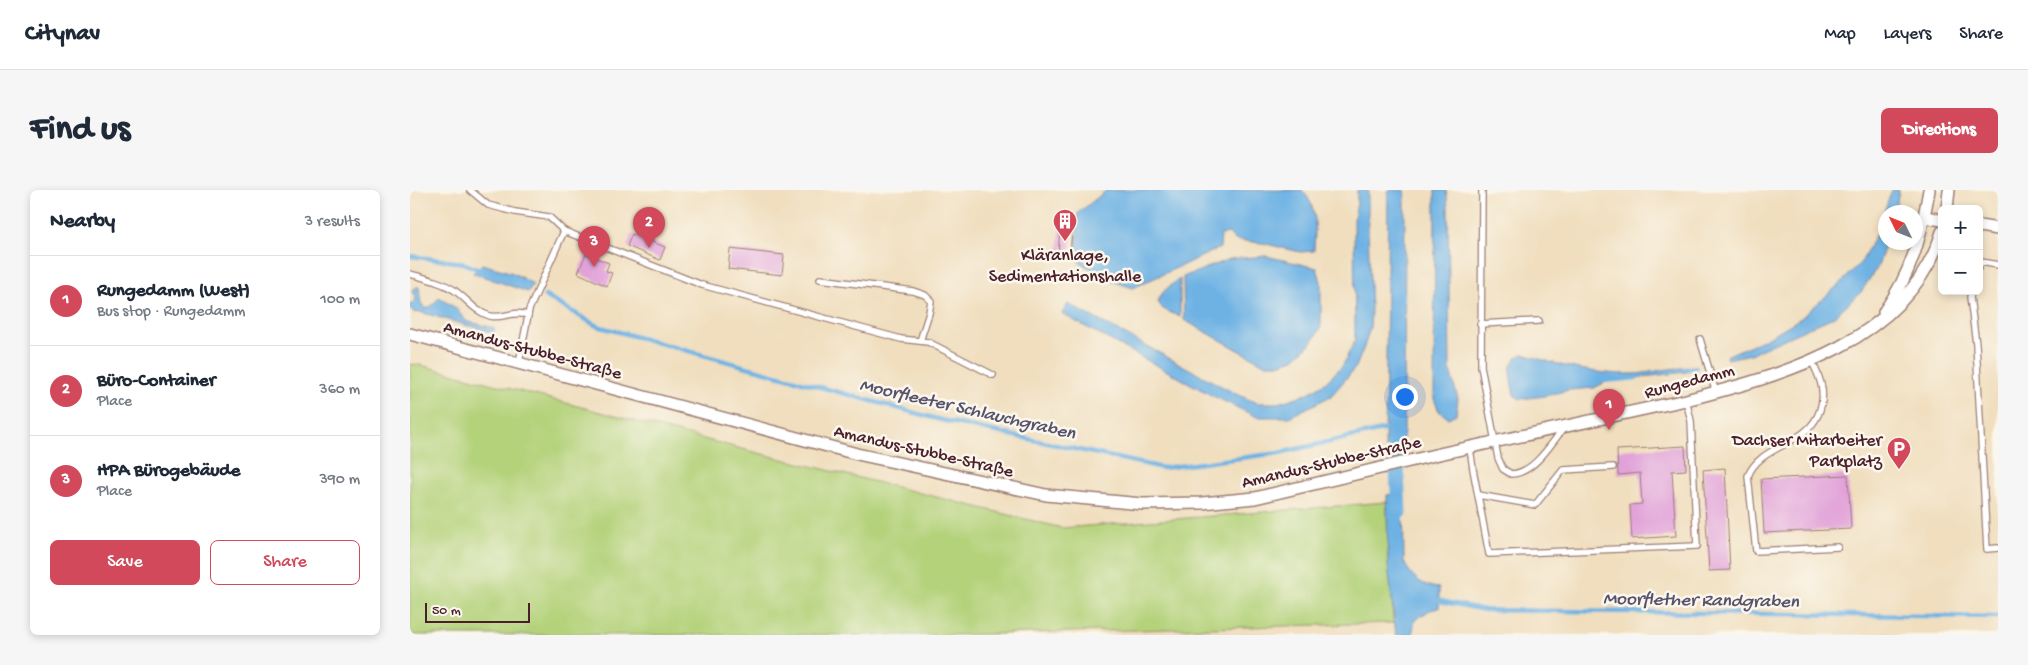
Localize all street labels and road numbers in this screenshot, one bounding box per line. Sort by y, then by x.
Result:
street label: Amandus-Stubbe-Straße [441,318,624,385]
street label: Rungedamm [1642,360,1737,404]
street label: Amandus-Stubbe-Straße [832,422,1016,483]
street label: Amandus-Stubbe-Straße [1240,432,1424,494]

